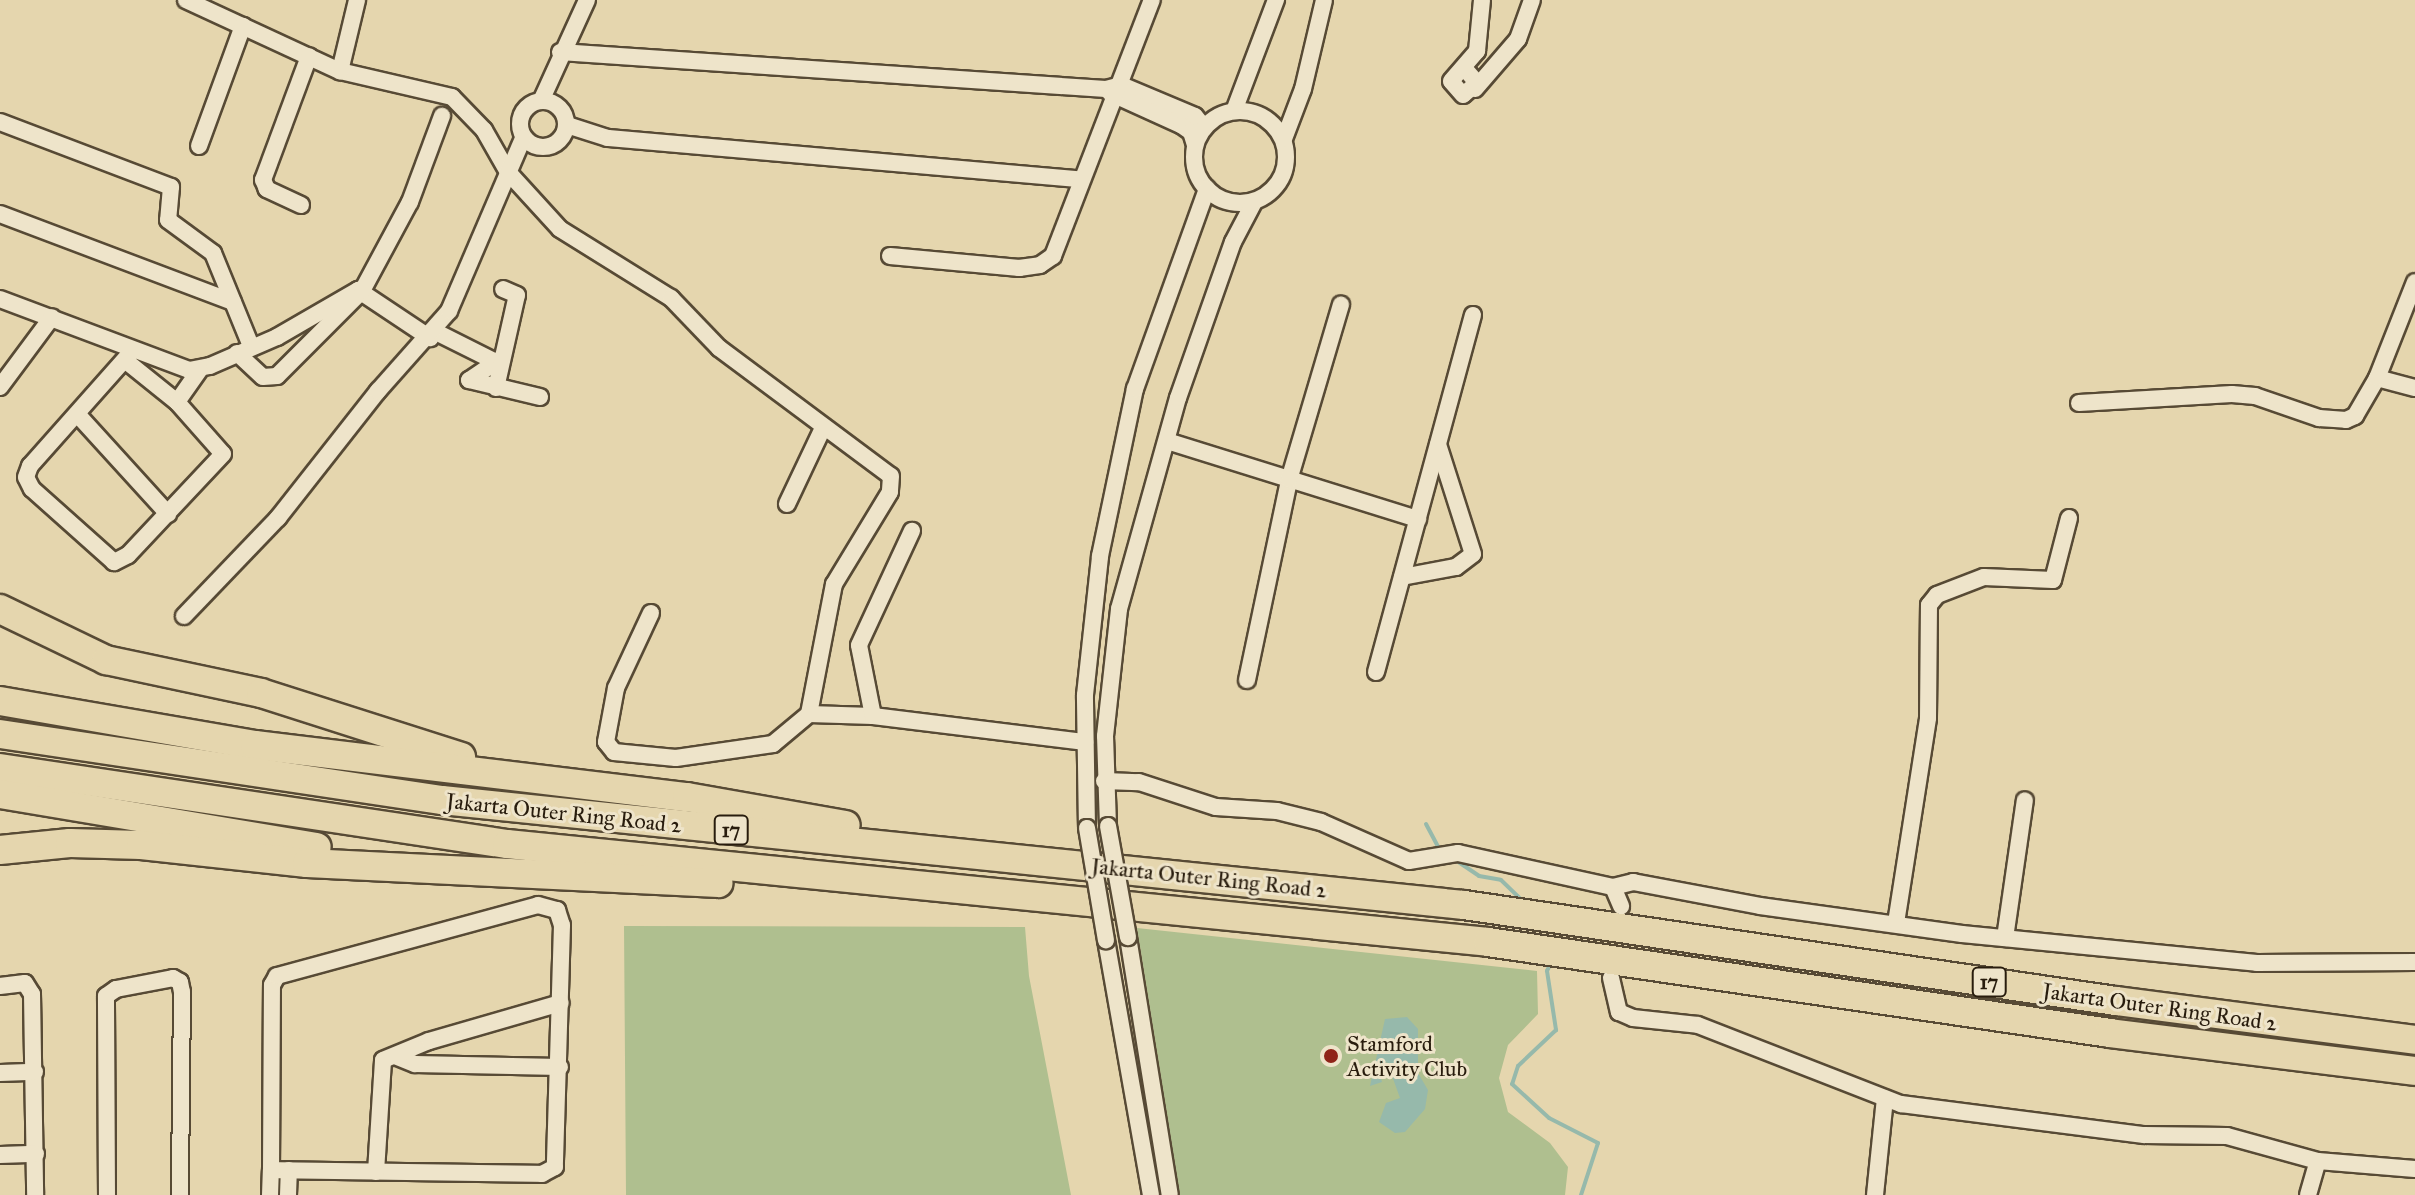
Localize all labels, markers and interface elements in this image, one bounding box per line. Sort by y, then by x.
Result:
street label: Jakarta Outer Ring Road 2 [445,788,683,838]
road number: 17 [713,814,749,846]
street label: Jakarta Outer Ring Road 2 [1090,853,1328,903]
road number: 17 [1971,966,2007,998]
street label: Jakarta Outer Ring Road 2 [2041,977,2279,1037]
place label: Stamford Activity Club [1347,1030,1467,1082]
marker: Stamford Activity Club [1322,1047,1340,1065]

